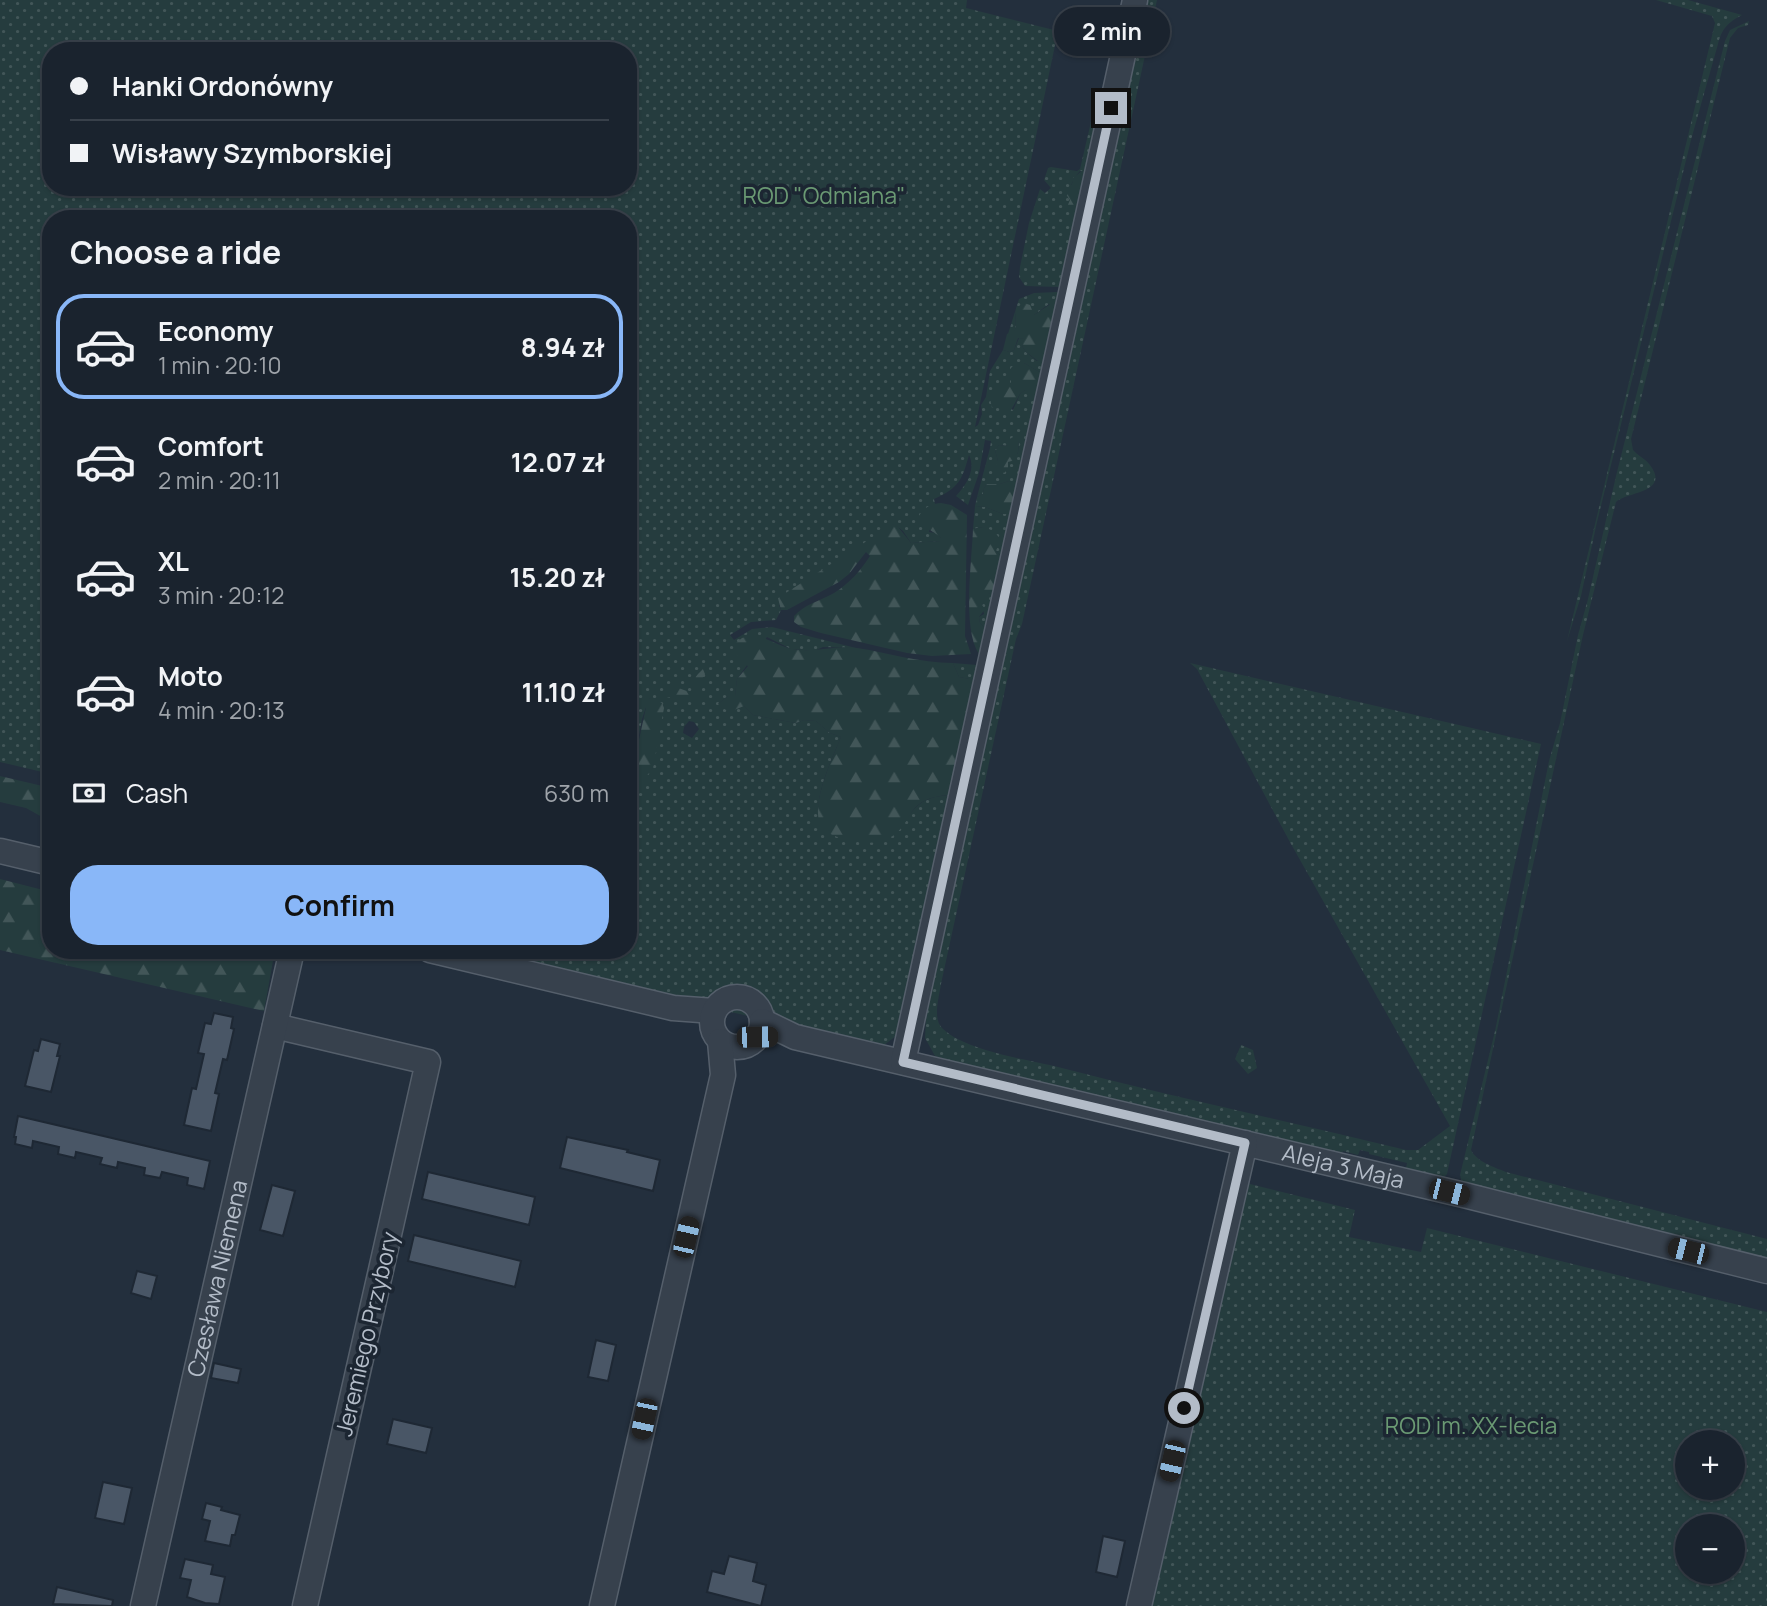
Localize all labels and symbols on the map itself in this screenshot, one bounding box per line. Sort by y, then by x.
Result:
callout: 2 min [1053,7,1169,56]
route end [1095,92,1127,124]
park label: ROD "Odmiana" [742,179,906,211]
car [736,1026,779,1048]
street label: Aleja 3 Maja [1279,1136,1408,1195]
street label: Czesława Niemena [179,1176,254,1380]
car [1427,1177,1472,1207]
car [672,1214,701,1260]
street label: Jeremiego Przybory [327,1228,405,1439]
car [1666,1236,1711,1266]
route start [1168,1392,1200,1424]
car [630,1396,659,1442]
park label: ROD im. XX-lecia [1385,1409,1557,1441]
car [1158,1438,1187,1484]

